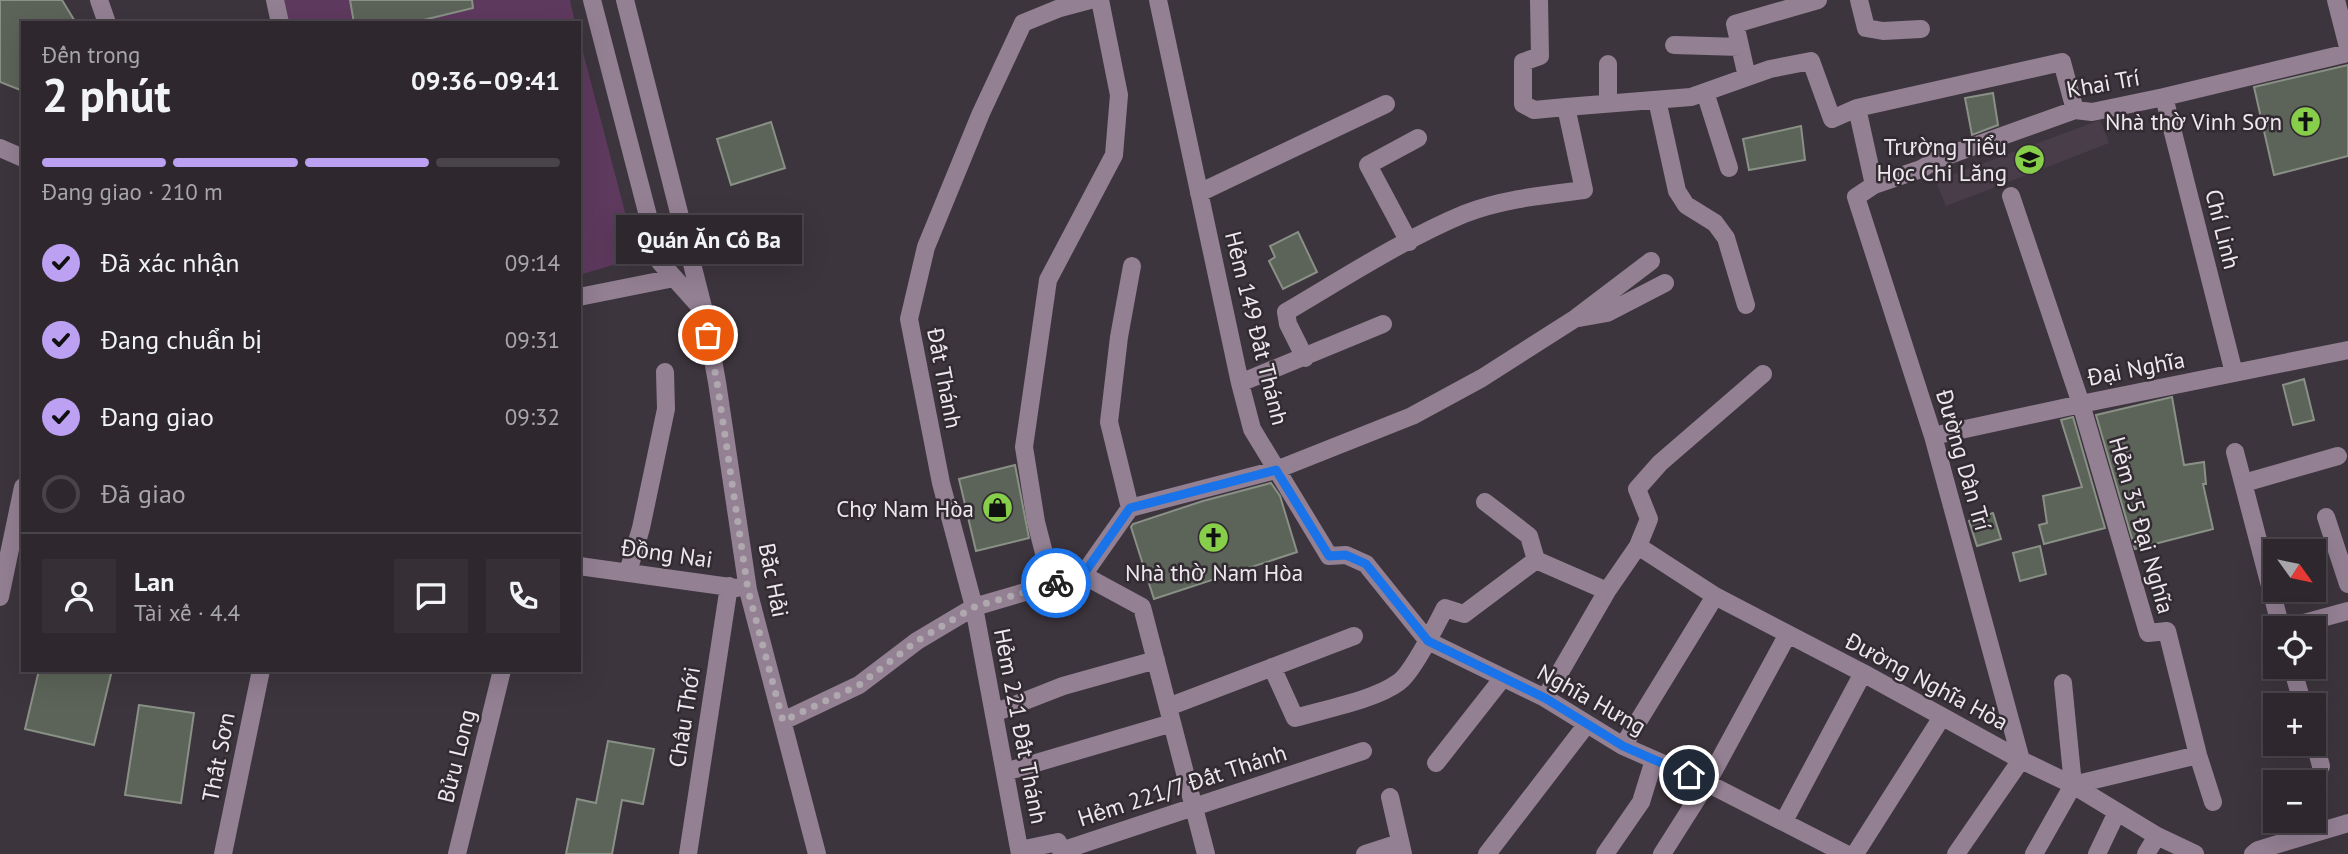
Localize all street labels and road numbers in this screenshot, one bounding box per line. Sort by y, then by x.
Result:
street label: Khai Trí [2064,62,2142,104]
street label: Chí Linh [2199,186,2247,272]
street label: Hẻm 149 Đất Thánh [1219,228,1295,428]
street label: Đất Thánh [921,324,969,431]
street label: Đại Nghĩa [2084,344,2187,392]
street label: Đường Dân Trí [1930,385,1998,534]
street label: Hẻm 35 Đại Nghĩa [2103,433,2181,617]
street label: Đồng Nai [618,532,715,574]
street label: Bắc Hải [753,540,795,620]
street label: Đường Nghĩa Hòa [1840,625,2013,736]
street label: Hẻm 221 Đất Thánh [988,626,1054,826]
street label: Nghĩa Hưng [1532,657,1652,741]
street label: Châu Thới [662,665,706,769]
street label: Bửu Long [430,706,482,806]
street label: Thất Sơn [195,710,241,804]
street label: Hẻm 221/7 Đất Thánh [1074,738,1290,832]

